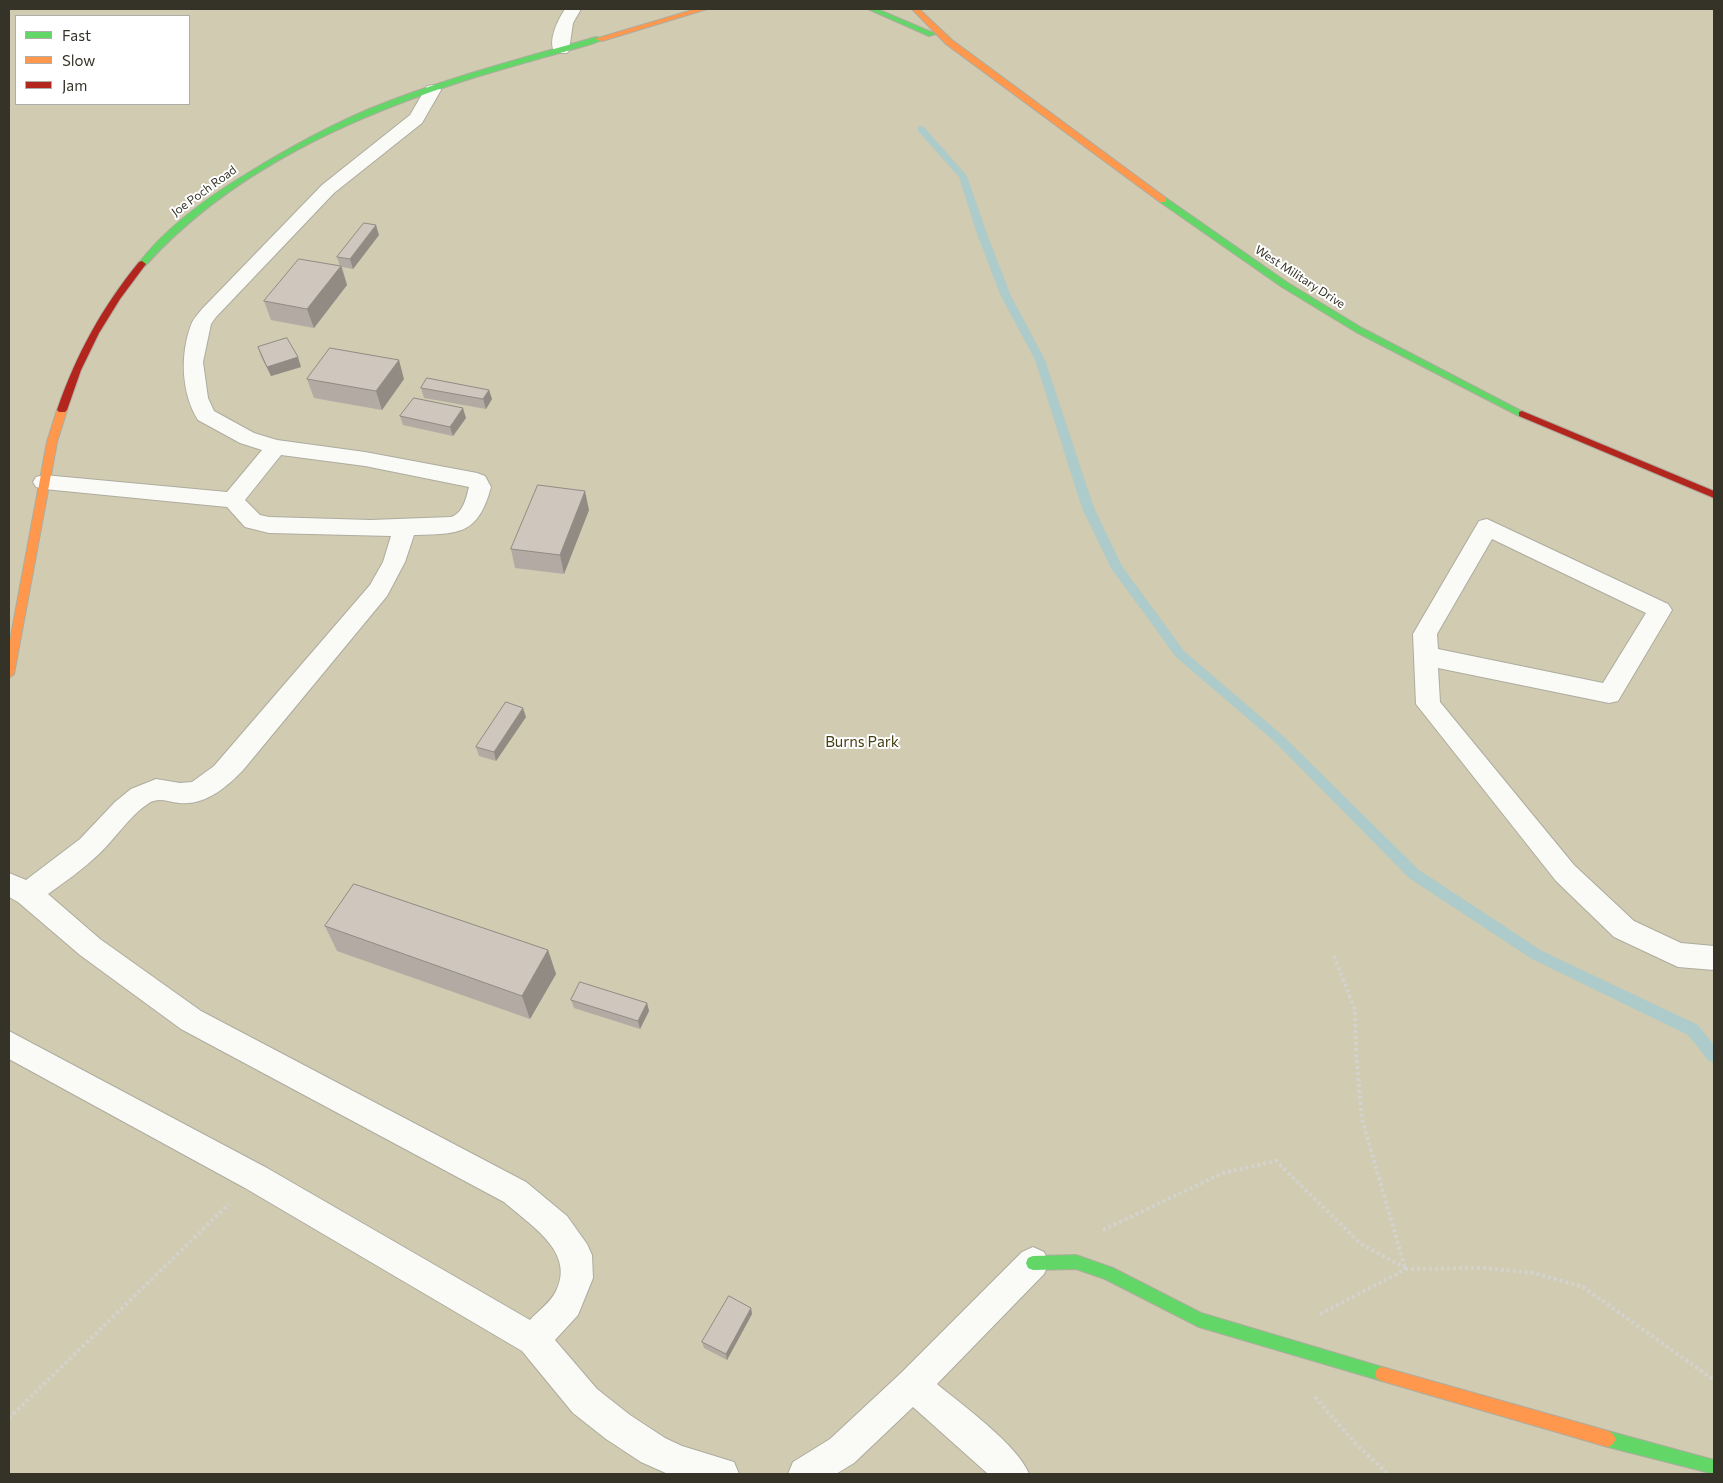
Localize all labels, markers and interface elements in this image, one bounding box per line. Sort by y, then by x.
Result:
legend [15,15,190,105]
text: Fast [62,26,91,44]
text: Slow [62,51,95,69]
text: Jam [62,76,87,94]
street label: Joe Poch Road [169,163,239,219]
street label: West Military Drive [1252,242,1348,312]
park label: Burns Park [825,733,899,751]

